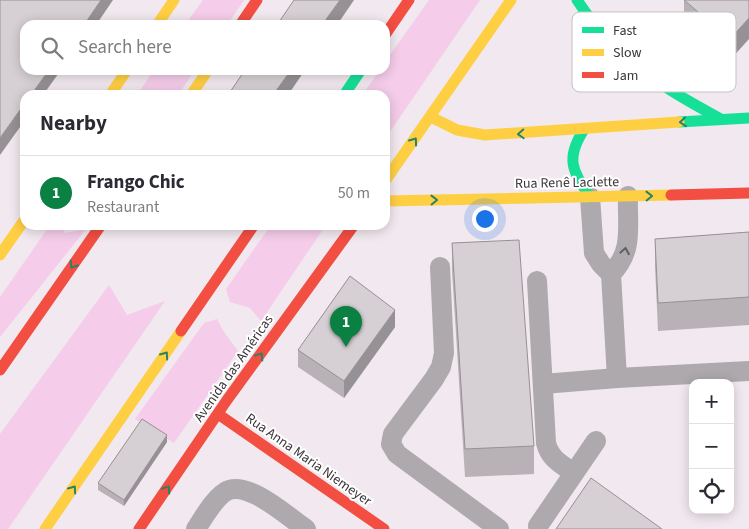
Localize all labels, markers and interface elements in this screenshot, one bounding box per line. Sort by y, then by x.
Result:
legend [572,12,736,92]
search box [20,20,390,75]
text: Fast [613,21,637,41]
icon: search [38,34,66,62]
text: Search here [78,34,172,61]
text: Slow [613,43,642,63]
text: Jam [613,66,638,86]
text: Nearby [40,108,107,138]
one-way arrow [679,117,687,128]
one-way arrow [517,128,525,139]
one-way arrow [407,138,417,147]
text: Frango Chic [87,169,185,196]
street label: Rua Renê Laclette [515,172,619,194]
text: 1 [52,182,60,204]
text: 50 m [338,182,370,204]
one-way arrow [645,191,653,201]
one-way arrow [430,195,438,205]
text: Restaurant [87,196,160,218]
your location [472,206,498,232]
one-way arrow [620,246,630,255]
one-way arrow [70,259,79,269]
pin: 1 [330,306,362,347]
street label: Avenida das Américas [189,311,278,426]
one-way arrow [159,351,168,361]
one-way arrow [254,352,263,361]
map controls [689,379,734,514]
button: + [689,379,734,424]
street label: Rua Anna Maria Niemeyer [241,409,376,511]
button: − [689,424,734,469]
button: locate [689,469,734,514]
one-way arrow [67,485,76,495]
one-way arrow [161,485,170,495]

